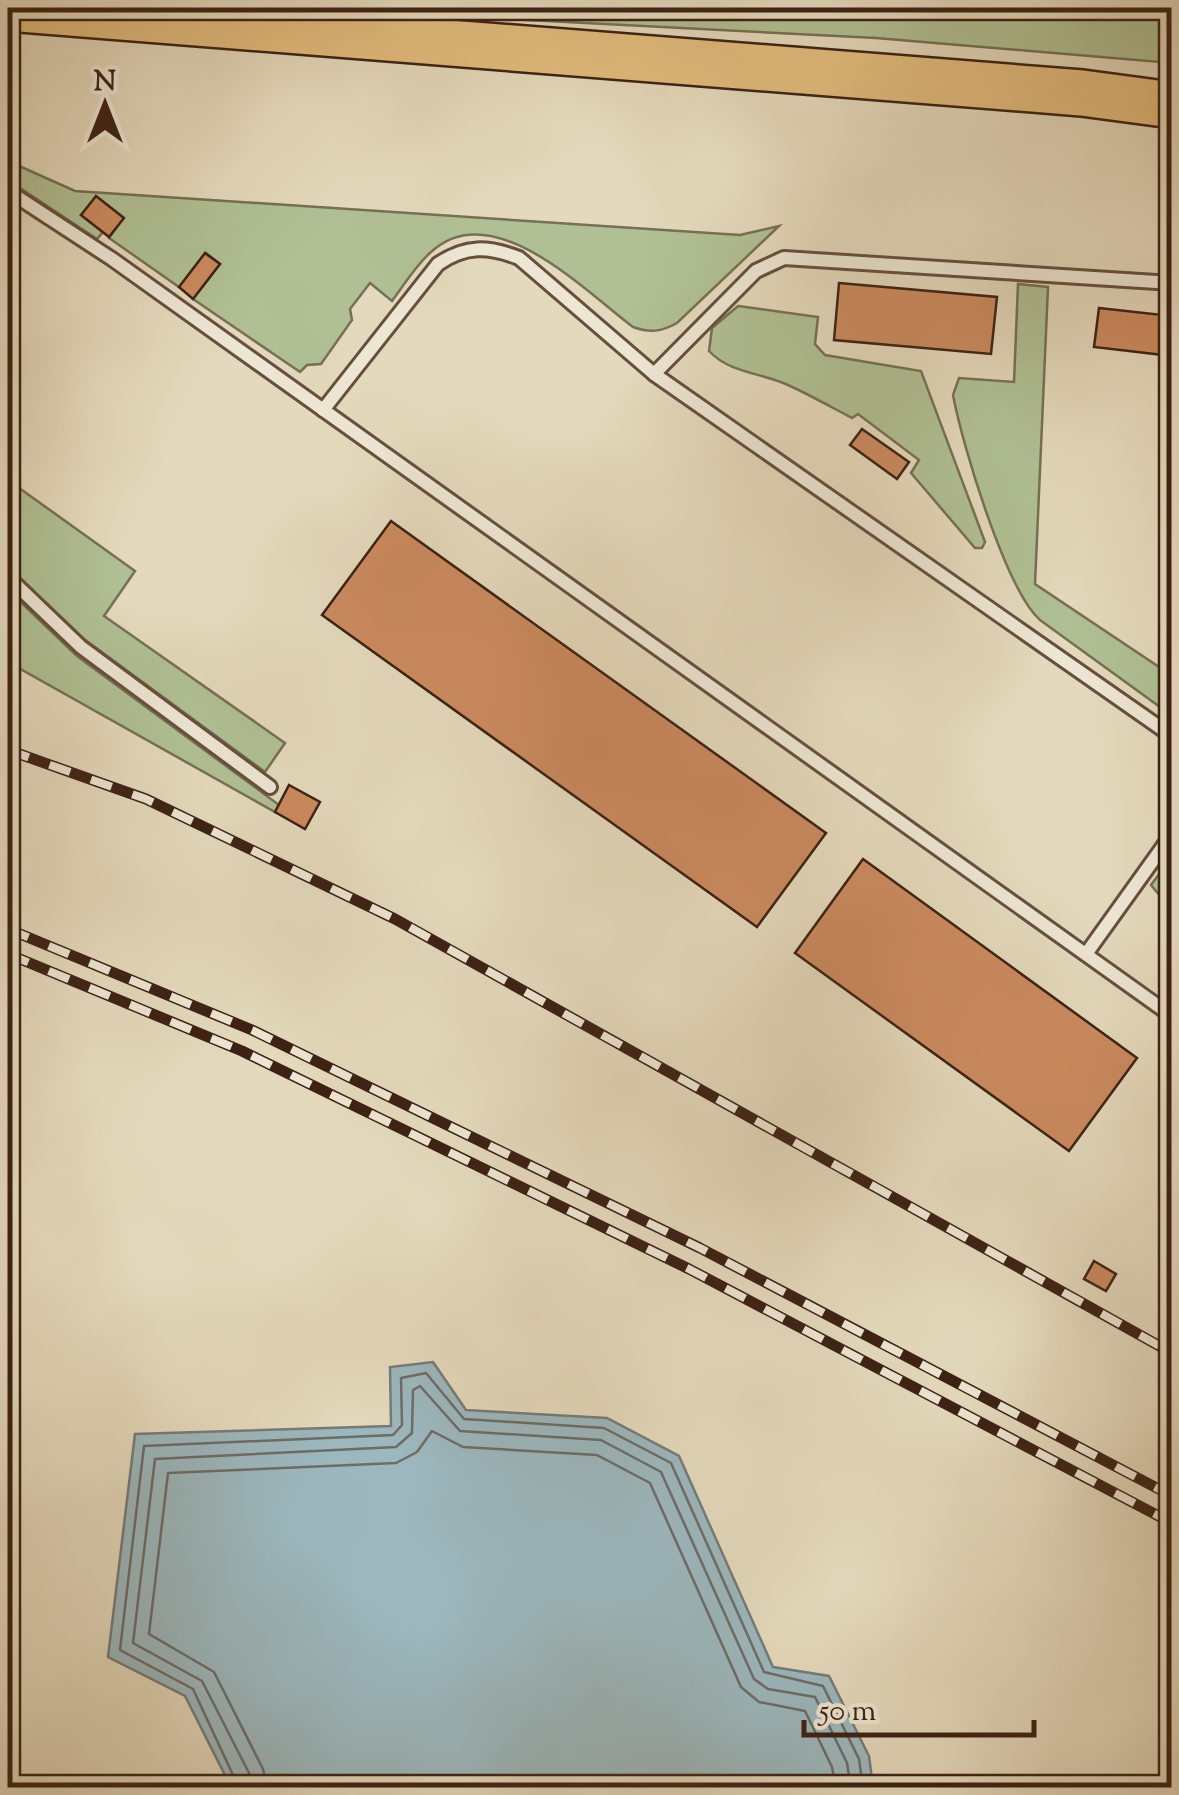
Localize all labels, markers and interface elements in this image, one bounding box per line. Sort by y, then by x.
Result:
north arrow [55,55,155,155]
text: N [94,63,116,103]
scale bar [804,1675,1034,1737]
text: 50 m [817,1691,877,1734]

